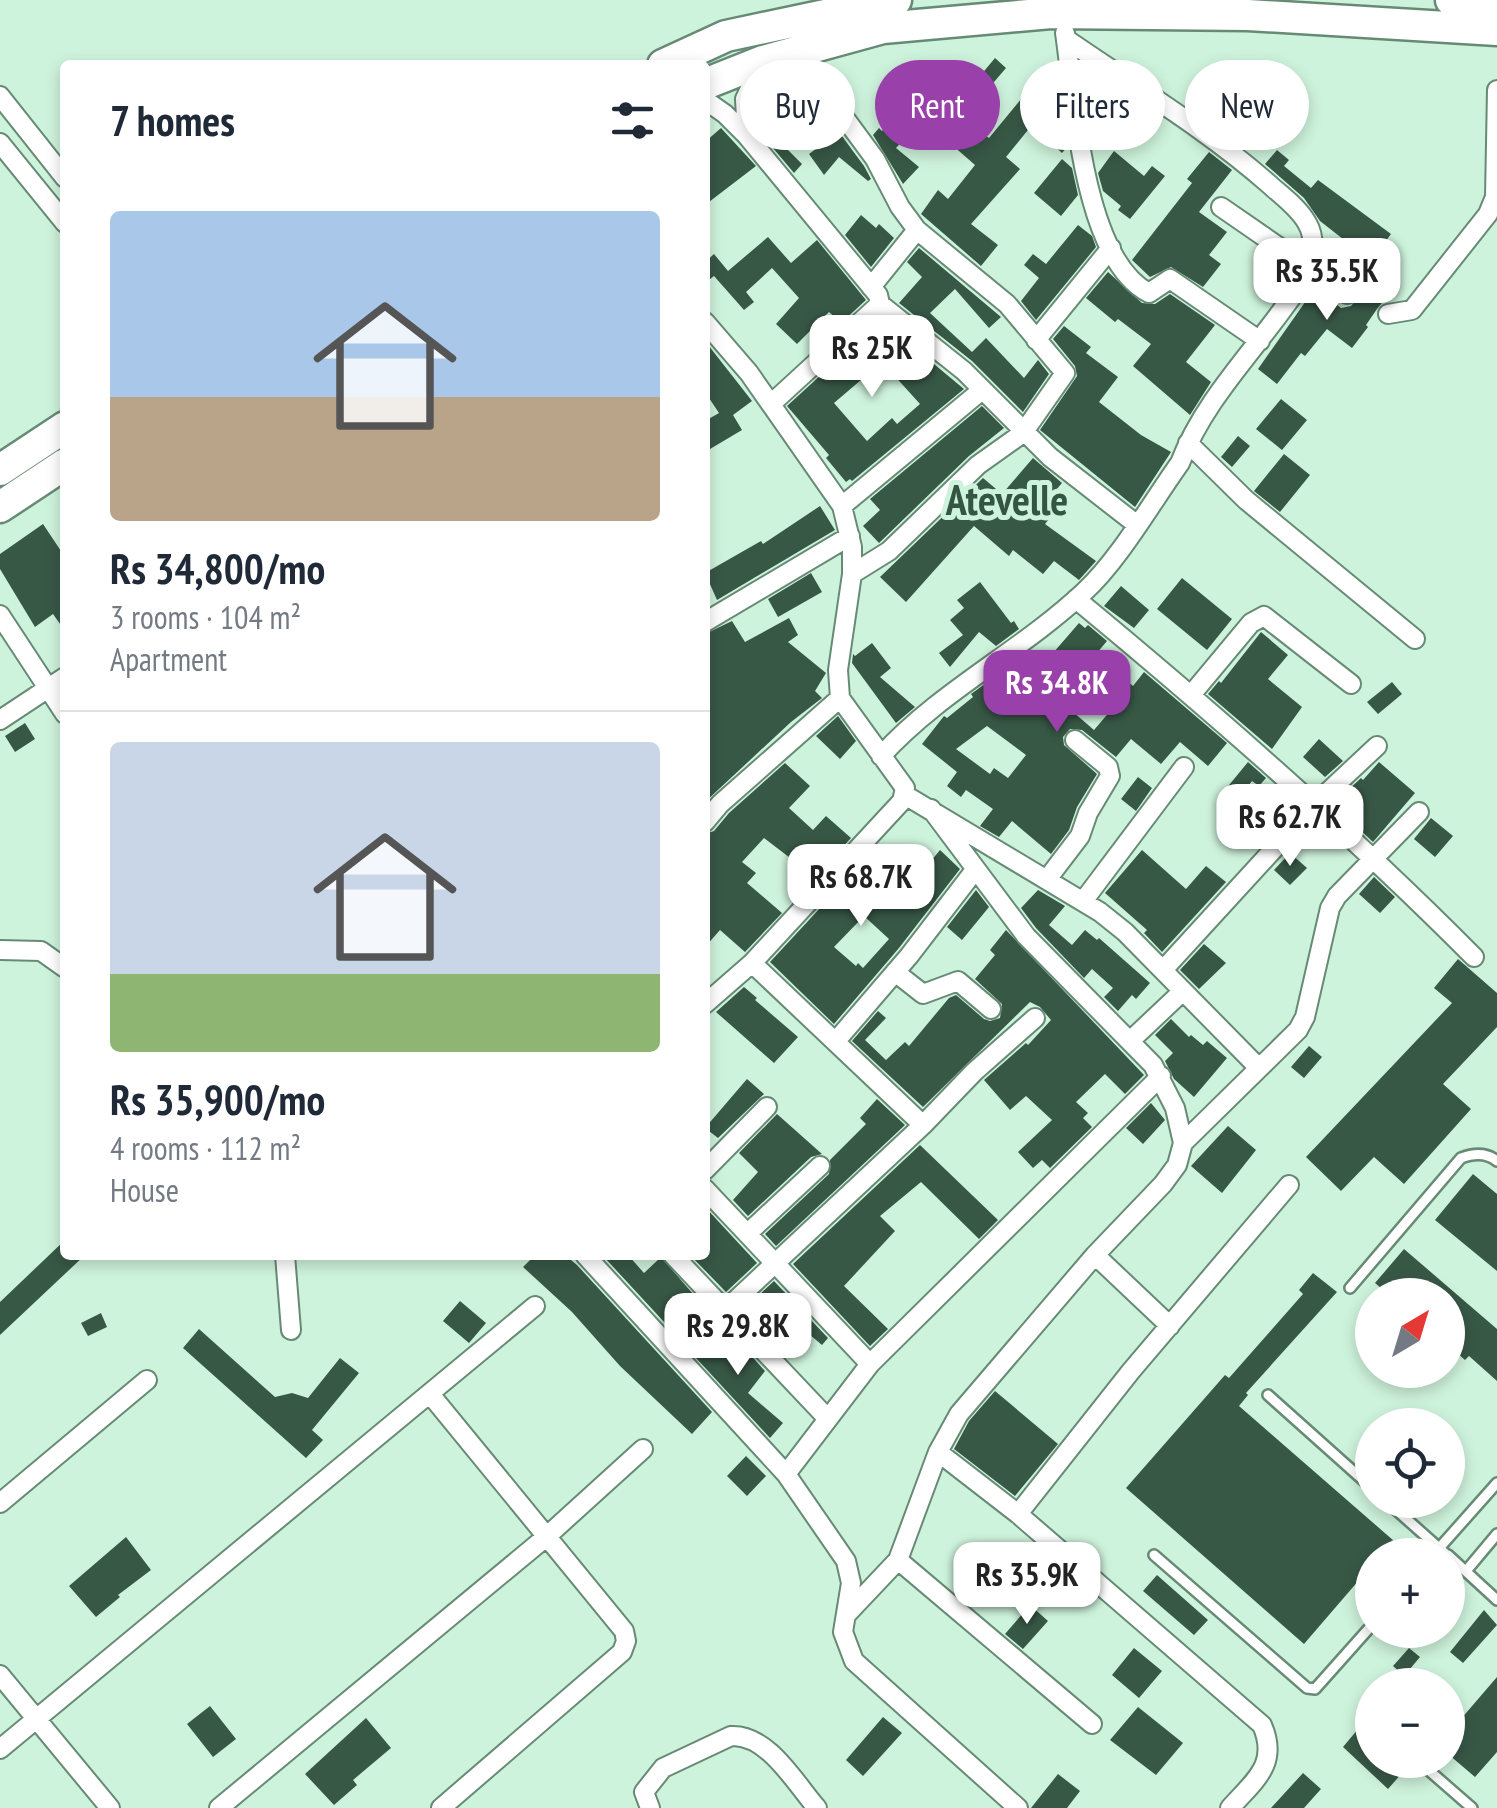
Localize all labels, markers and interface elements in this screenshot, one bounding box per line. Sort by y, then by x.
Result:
chip: Buy [740,60,855,150]
chip: Rent [875,60,1000,150]
chip: Filters [1020,60,1165,150]
chip: New [1185,60,1309,150]
text: 7 homes [110,93,235,148]
icon: filters [605,93,660,148]
pin: Rs 35.5K [1224,238,1430,323]
text: Rs 35.5K [1275,249,1379,291]
icon: home [295,276,475,456]
pin: Rs 25K [791,315,953,400]
text: Rs 25K [831,326,913,368]
district label: Atevelle [945,472,1068,527]
text: Rs 34,800/mo [110,541,325,596]
text: 3 rooms · 104 m² [110,596,301,638]
text: Apartment [110,638,227,680]
pin: Rs 34.8K [954,650,1160,735]
text: Rs 34.8K [1005,661,1109,703]
pin: Rs 62.7K [1187,784,1393,869]
text: Rs 62.7K [1238,795,1342,837]
icon: home [295,807,475,987]
pin: Rs 68.7K [758,844,964,929]
text: Rs 68.7K [809,855,913,897]
text: Rs 35,900/mo [110,1072,325,1127]
text: 4 rooms · 112 m² [110,1127,301,1169]
text: House [110,1169,179,1211]
north arrow [1355,1278,1465,1388]
map controls [1355,1278,1465,1778]
pin: Rs 29.8K [635,1293,841,1378]
text: Rs 29.8K [686,1304,790,1346]
button: locate [1355,1408,1465,1518]
button: + [1355,1538,1465,1648]
pin: Rs 35.9K [924,1542,1130,1627]
text: Rs 35.9K [975,1553,1079,1595]
button: − [1355,1668,1465,1778]

